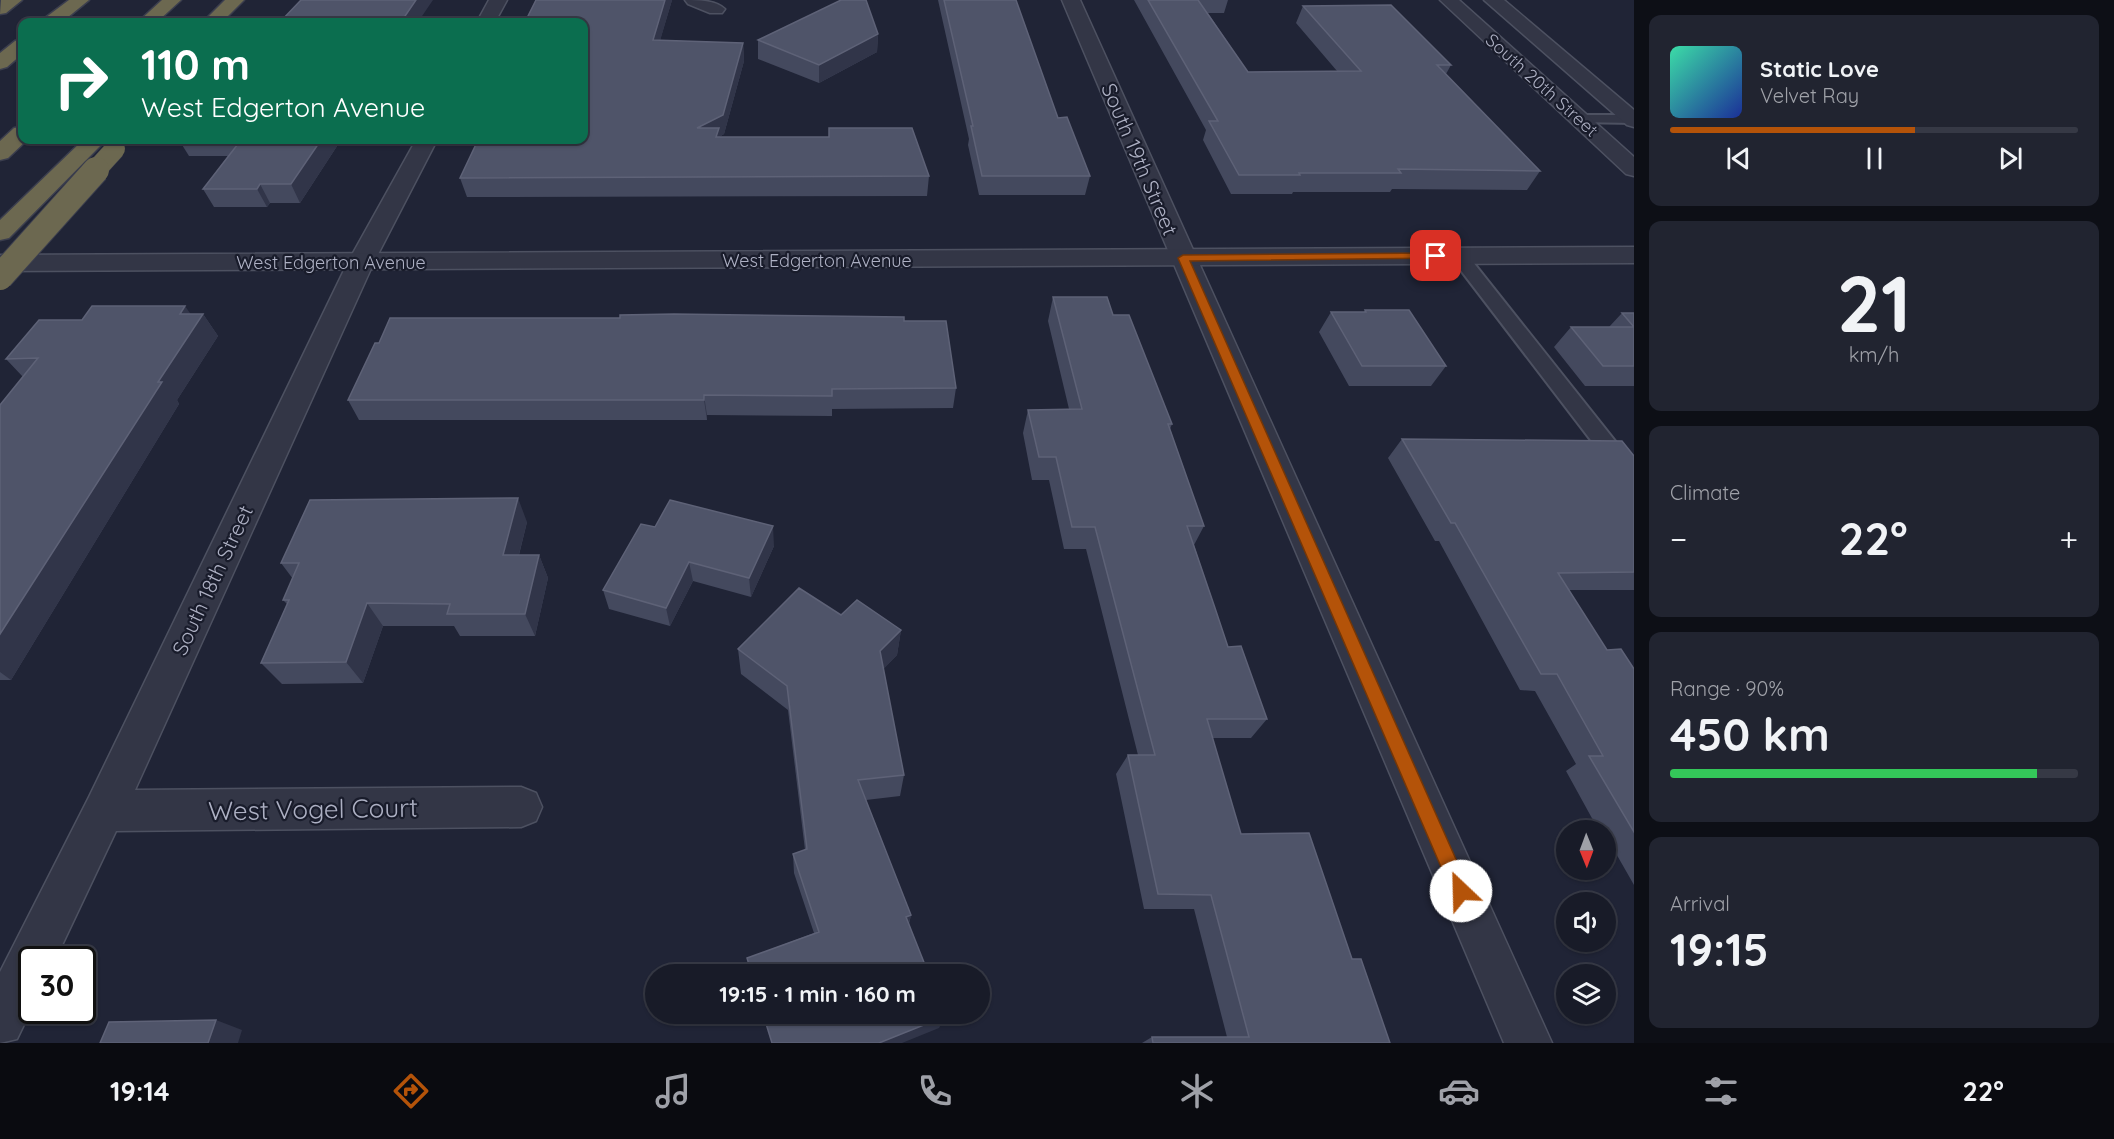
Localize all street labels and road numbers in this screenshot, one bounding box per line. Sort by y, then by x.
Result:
street label: South 20th Street [1481,28,1603,142]
street label: South 19th Street [1096,79,1184,239]
street label: West Edgerton Avenue [722,249,912,272]
street label: West Edgerton Avenue [236,251,426,274]
street label: South 18th Street [166,501,258,659]
street label: West Vogel Court [208,791,418,827]

